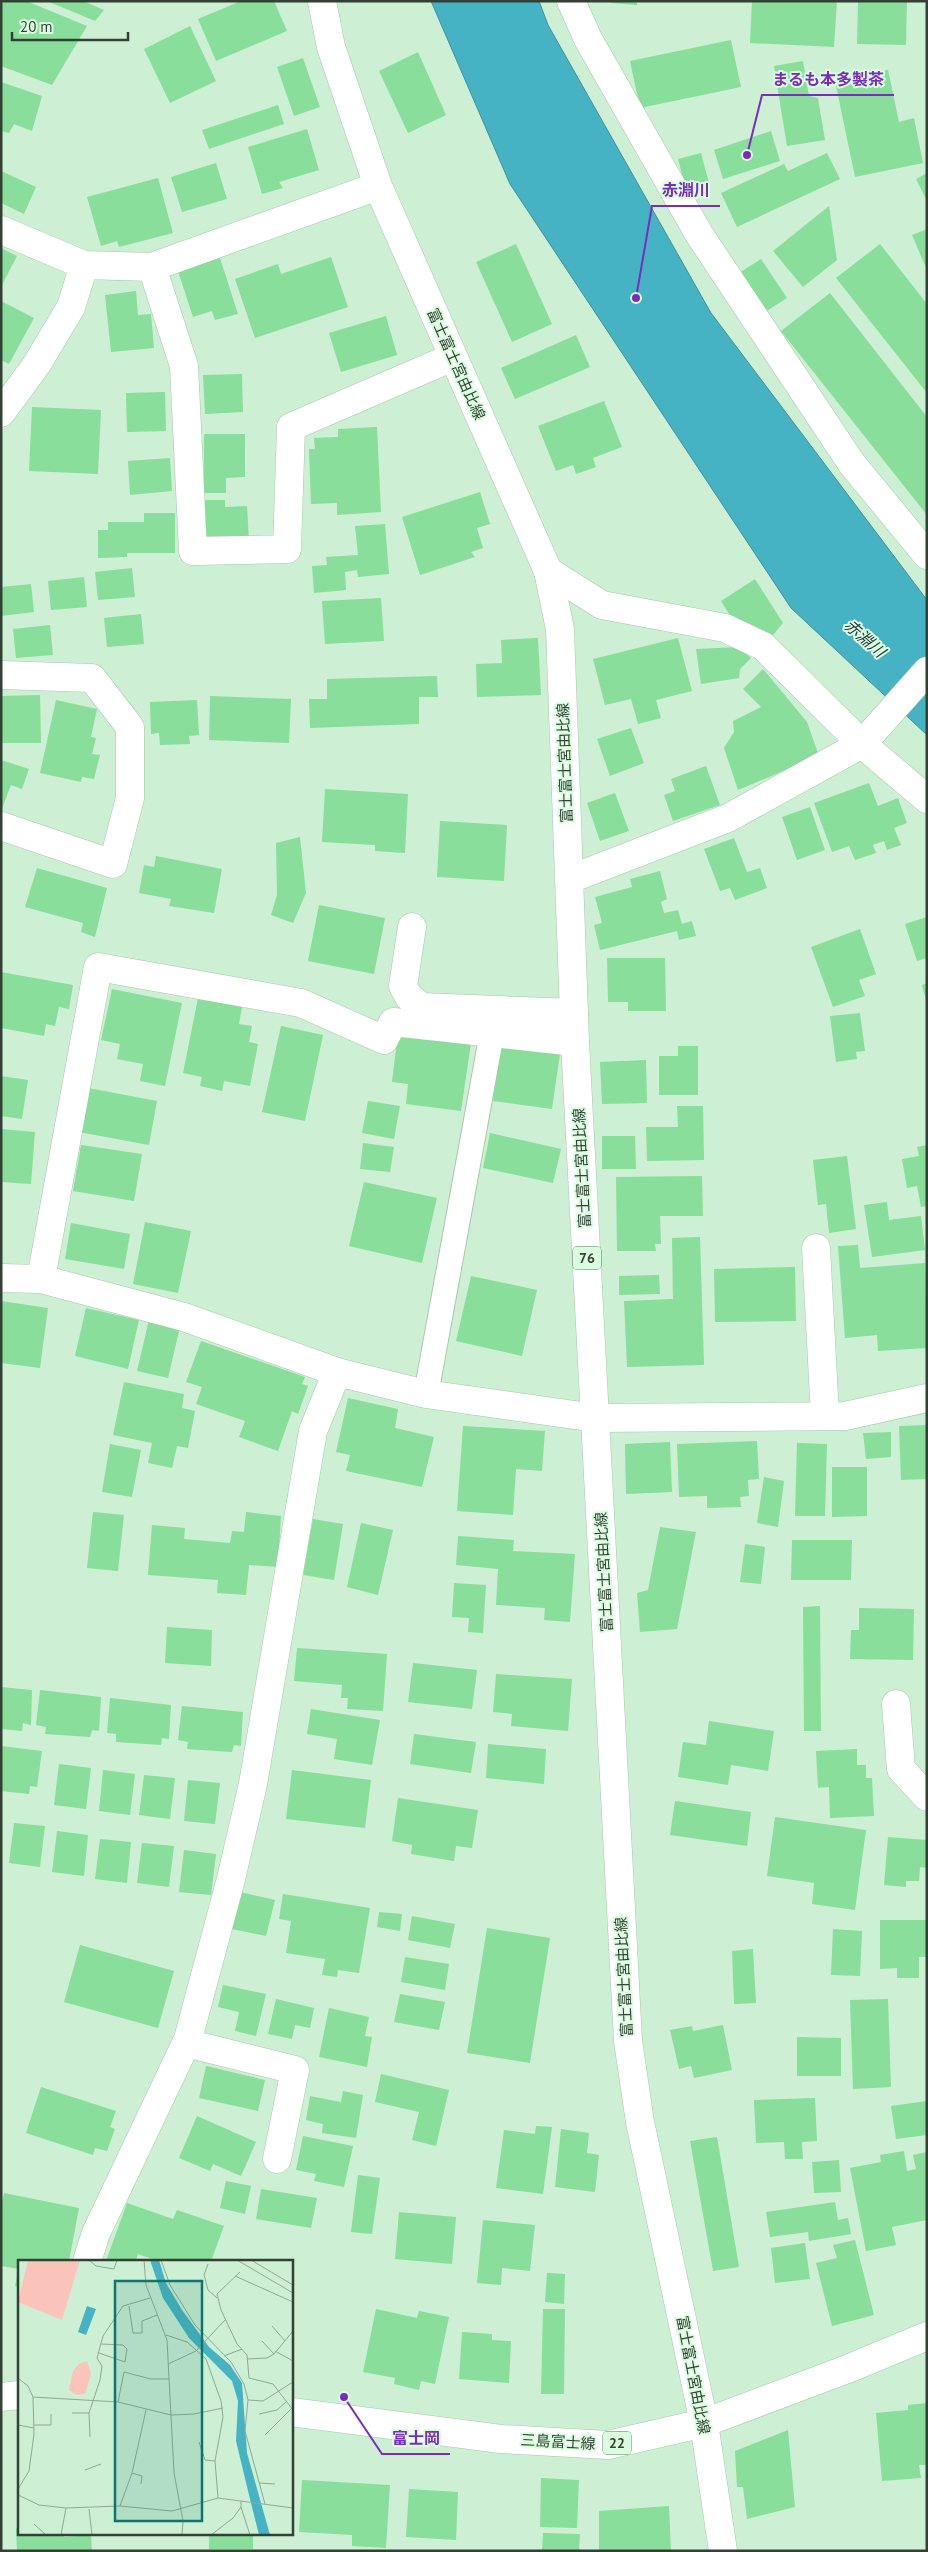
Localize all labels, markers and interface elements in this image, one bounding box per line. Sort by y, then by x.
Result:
scale bar [12,10,129,42]
text: 20 m [20,17,53,36]
callout: まるも本多製茶 [762,64,894,95]
text: まるも本多製茶 [772,69,884,89]
callout: 赤淵川 [652,175,720,206]
text: 赤淵川 [662,180,710,200]
street label: 富士富士宮由比線 [423,305,490,422]
water label: 赤淵川 [840,615,891,663]
street label: 富士富士宮由比線 [553,703,576,823]
street label: 富士富士宮由比線 [569,1108,594,1228]
road number: 76 [573,1246,601,1270]
street label: 富士富士宮由比線 [591,1512,616,1632]
street label: 富士富士宮由比線 [611,1917,636,2037]
inset map [18,2260,292,2534]
street label: 富士富士宮由比線 [673,2314,714,2436]
callout: 富士岡 [382,2423,450,2454]
text: 富士岡 [392,2428,440,2448]
street label: 三島富士線 [520,2430,596,2453]
road number: 22 [603,2432,631,2454]

